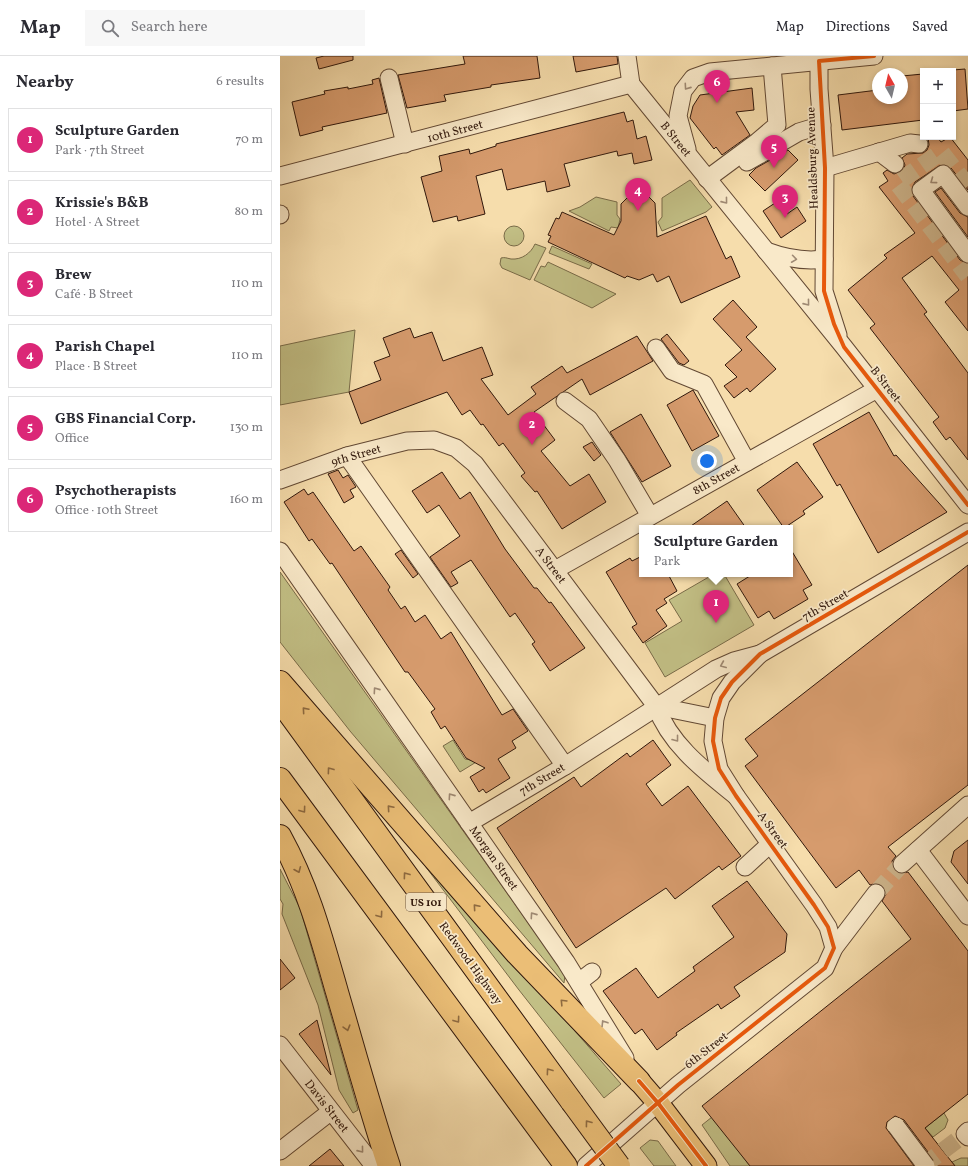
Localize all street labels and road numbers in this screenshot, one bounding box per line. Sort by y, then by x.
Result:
street label: Healdsburg Avenue [803,106,823,209]
street label: 10th Street [426,117,485,147]
street label: B Street [656,119,694,161]
street label: B Street [866,363,904,406]
street label: 9th Street [329,441,383,471]
street label: 8th Street [690,460,743,499]
street label: A Street [531,544,569,587]
street label: 7th Street [799,586,852,626]
street label: 7th Street [517,760,569,800]
street label: A Street [753,809,791,852]
street label: Morgan Street [465,823,521,894]
road number: US 101 [406,893,446,911]
street label: Redwood Highway [435,919,506,1008]
street label: 6th Street [681,1029,732,1073]
street label: Davis Street [300,1077,352,1136]

